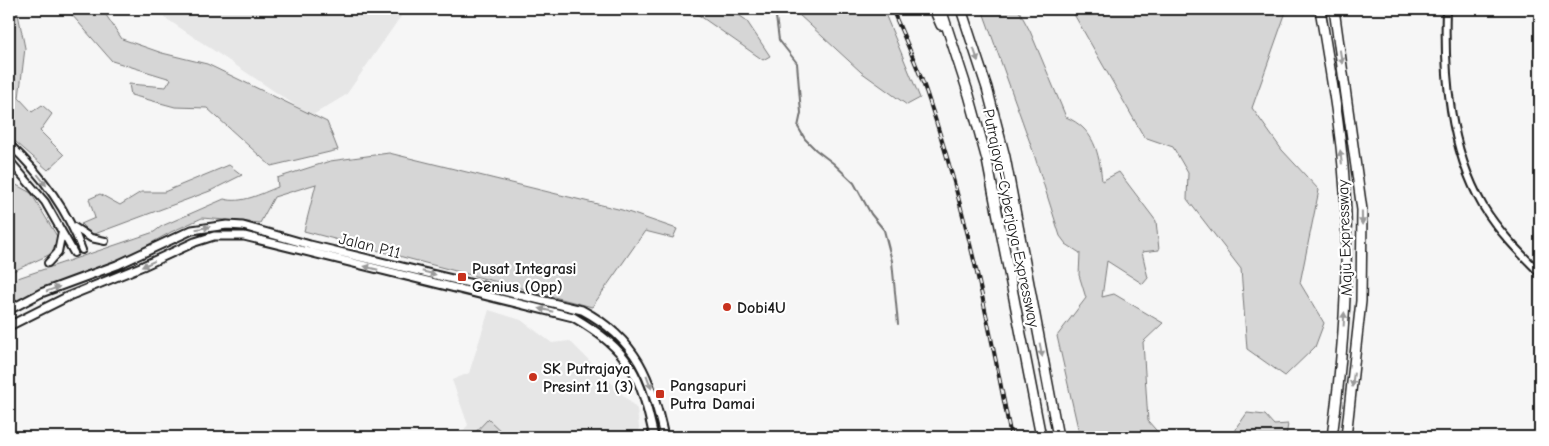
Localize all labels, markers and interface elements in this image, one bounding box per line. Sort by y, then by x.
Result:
one-way arrow [972,48,980,63]
one-way arrow [1338,49,1346,65]
street label: Putrajaya–Cyberjaya Expressway [979,107,1043,330]
one-way arrow [1337,149,1345,165]
one-way arrow [37,173,47,187]
street label: Maju Expressway [1334,178,1356,297]
one-way arrow [1358,210,1366,226]
one-way arrow [195,224,211,232]
street label: Jalan P11 [337,230,403,262]
one-way arrow [141,260,155,268]
place label: Pusat Integrasi Genius (Opp) [472,260,576,296]
one-way arrow [364,263,379,271]
one-way arrow [421,269,436,277]
marker: Pusat Integrasi Genius (Opp) [456,271,468,283]
one-way arrow [45,285,60,292]
place label: Dobi4U [737,299,786,317]
marker: Dobi4U [721,301,733,313]
one-way arrow [539,306,554,314]
one-way arrow [1340,311,1348,327]
one-way arrow [1037,342,1045,358]
place label: SK Putrajaya Presint 11 (3) [543,360,634,396]
marker: SK Putrajaya Presint 11 (3) [527,371,539,383]
one-way arrow [1349,372,1357,388]
one-way arrow [645,375,653,390]
place label: Pangsapuri Putra Damai [670,377,755,413]
marker: Pangsapuri Putra Damai [654,388,666,400]

